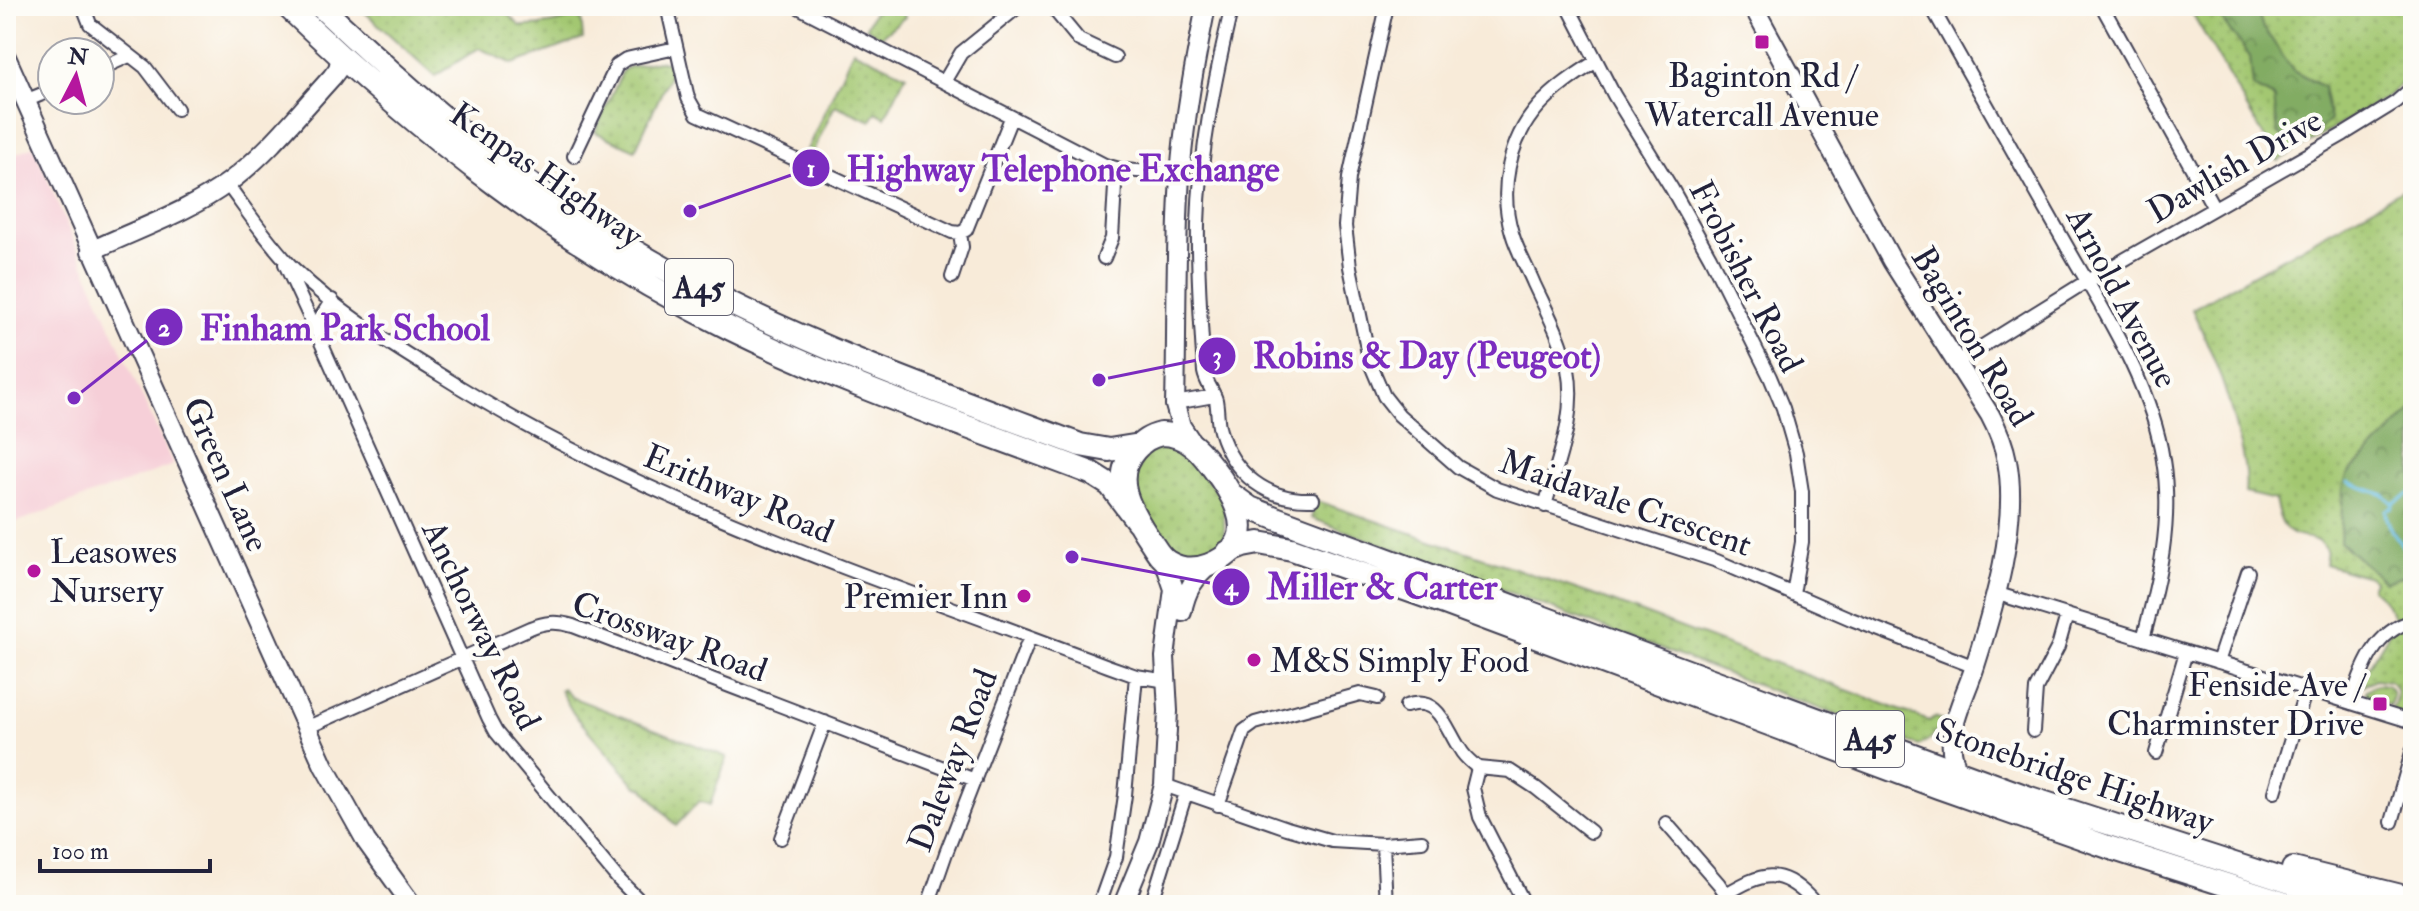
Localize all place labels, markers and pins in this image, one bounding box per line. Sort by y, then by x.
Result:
marker: Baginton Rd / Watercall Avenue [1753,33,1771,51]
place label: Baginton Rd / Watercall Avenue [1644,55,1879,137]
callout: Highway Telephone Exchange [791,138,1296,198]
callout: Finham Park School [144,297,506,357]
callout: Robins & Day (Peugeot) [1197,326,1617,386]
place label: Leasowes Nursery [50,531,177,613]
callout: Miller & Carter [1211,557,1514,617]
marker: Leasowes Nursery [25,562,43,580]
place label: Premier Inn [844,576,1008,619]
marker: Premier Inn [1015,587,1033,605]
place label: M&S Simply Food [1270,640,1529,683]
marker: M&S Simply Food [1245,651,1263,669]
place label: Fenside Ave / Charminster Drive [2107,664,2367,746]
marker: Fenside Ave / Charminster Drive [2371,695,2389,713]

